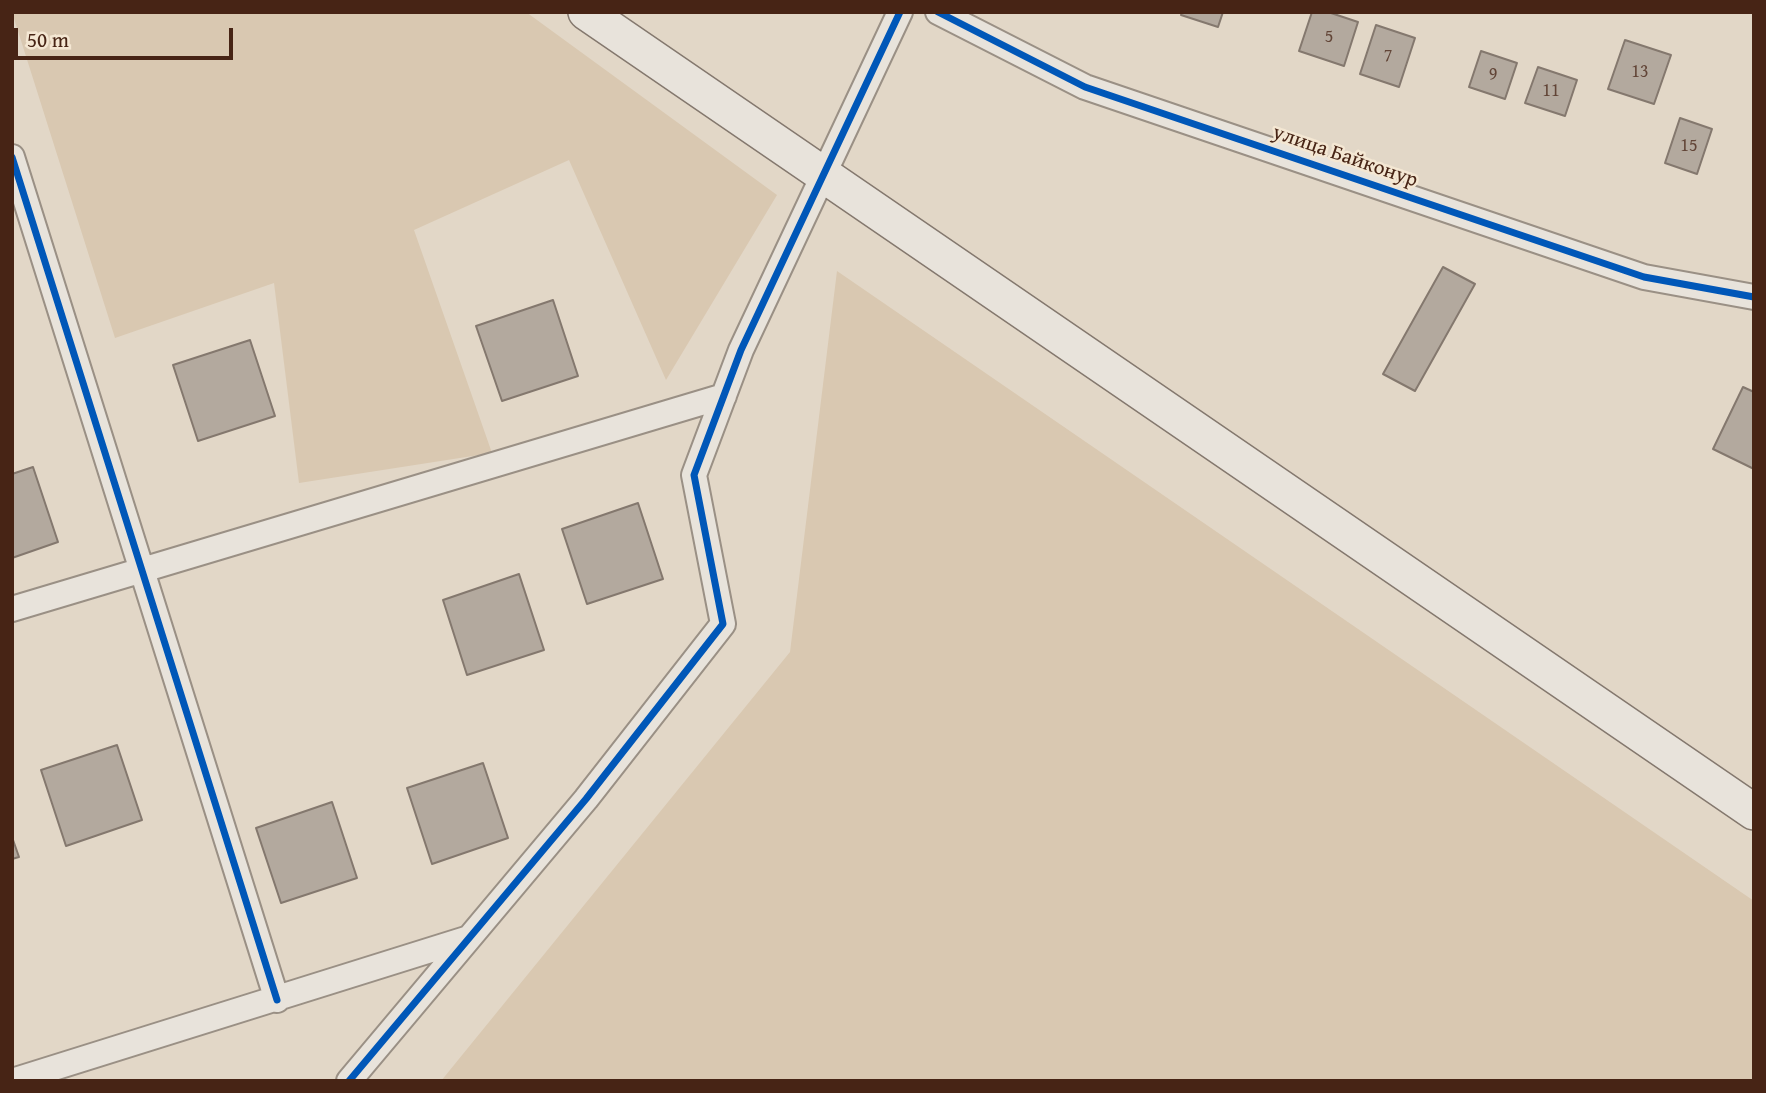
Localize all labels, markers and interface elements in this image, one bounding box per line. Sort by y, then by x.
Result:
scale bar [18,14,236,58]
text: 50 m [27,24,69,55]
house number: 5 [1325,26,1333,48]
house number: 7 [1384,45,1392,67]
house number: 13 [1631,61,1649,83]
house number: 9 [1489,64,1497,86]
house number: 11 [1542,80,1560,102]
street label: улица Байконур [1269,120,1421,194]
house number: 15 [1680,135,1698,157]

